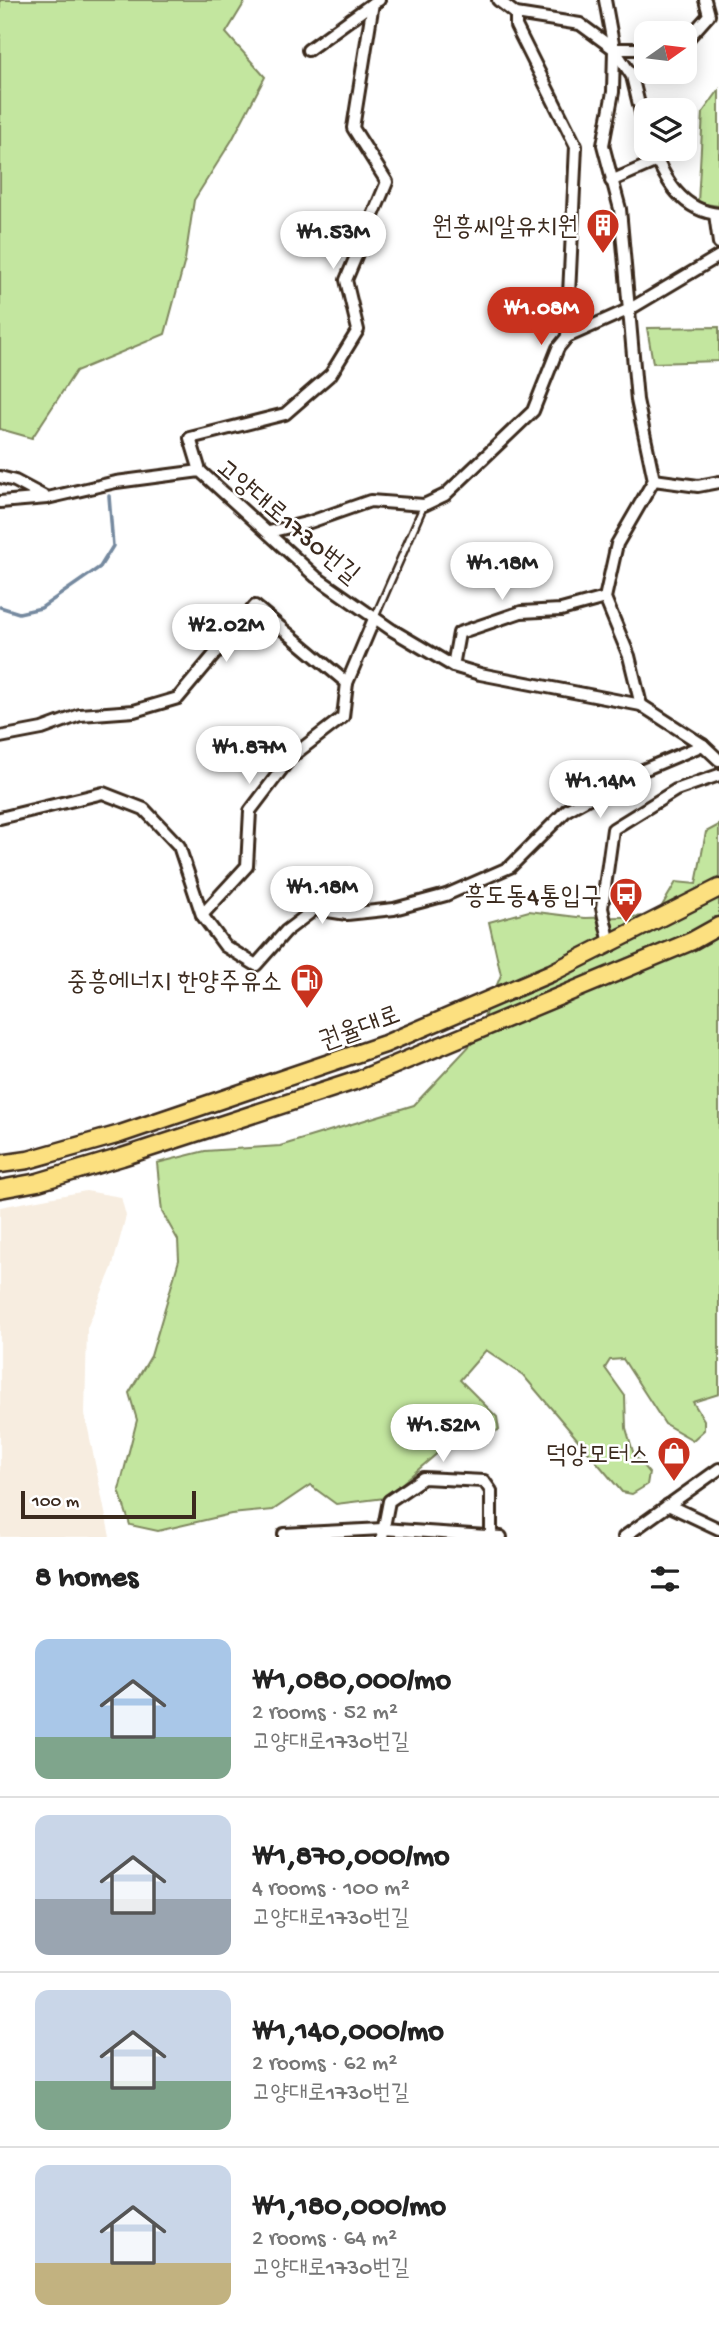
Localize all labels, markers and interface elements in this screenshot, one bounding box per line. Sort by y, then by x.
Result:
north arrow [634,21,696,84]
map controls [634,21,697,161]
button: layers [634,98,697,161]
building icon: 원흥씨알유치원 [584,206,622,255]
pin: ₩1.53M [276,212,390,271]
place label: 원흥씨알유치원 [432,213,578,245]
text: ₩1.53M [296,220,370,247]
pin: ₩1.08M [484,288,598,347]
text: ₩1.08M [503,296,579,323]
street label: 고양대로1730번길 [208,454,364,593]
pin: ₩1.18M [445,542,559,602]
text: ₩1.18M [466,551,538,578]
pin: ₩2.02M [169,604,283,664]
text: ₩2.02M [188,613,264,640]
pin: ₩1.87M [192,726,306,786]
text: ₩1.87M [212,735,286,762]
pin: ₩1.14M [543,760,657,820]
text: ₩1.14M [565,769,635,796]
pin: ₩1.18M [265,866,379,926]
text: ₩1.18M [286,875,358,902]
bus stop icon: 흥도동4통입구 [607,875,645,924]
place label: 흥도동4통입구 [464,882,602,914]
fuel station icon: 중흥에너지 한양주유소 [288,961,326,1010]
place label: 중흥에너지 한양주유소 [67,968,282,1000]
street label: 권율대로 [316,1001,405,1059]
pin: ₩1.52M [386,1404,500,1464]
text: ₩1.52M [407,1413,479,1440]
shop icon: 덕양모터스 [655,1434,693,1483]
place label: 덕양모터스 [545,1442,650,1473]
scale bar [21,1488,196,1520]
text: 100 m [32,1491,79,1514]
icon: filters [646,1560,684,1598]
text: 8 homes [35,1562,138,1597]
text: ₩1,080,000/mo [252,1665,451,1700]
icon: home [91,1667,175,1751]
text: 2 rooms · 52 m² [252,1700,398,1727]
text: 고양대로1730번길 [252,1730,409,1757]
text: ₩1,870,000/mo [252,1841,450,1876]
icon: home [91,1843,175,1927]
text: 4 rooms · 100 m² [252,1876,410,1903]
text: 고양대로1730번길 [252,1906,409,1933]
text: ₩1,140,000/mo [252,2016,444,2051]
icon: home [91,2018,175,2102]
text: 2 rooms · 62 m² [252,2051,397,2078]
text: 고양대로1730번길 [252,2081,409,2108]
text: ₩1,180,000/mo [252,2191,446,2226]
icon: home [91,2193,175,2277]
text: 2 rooms · 64 m² [252,2226,397,2253]
text: 고양대로1730번길 [252,2256,409,2283]

